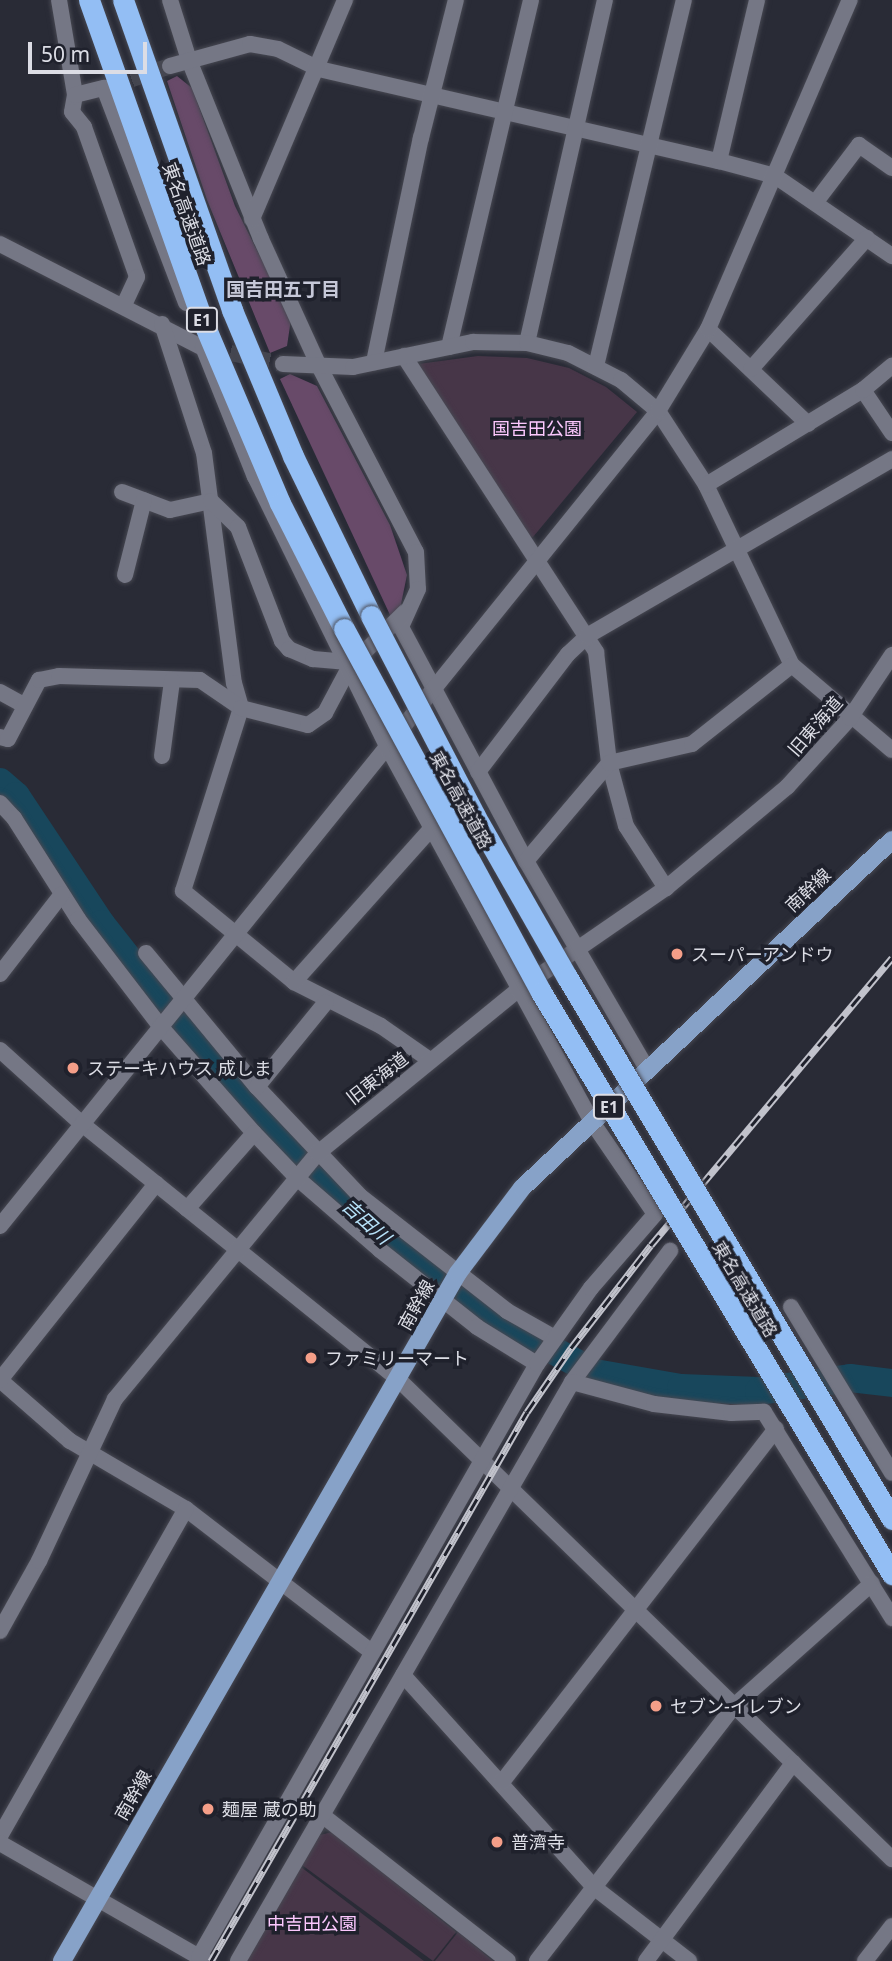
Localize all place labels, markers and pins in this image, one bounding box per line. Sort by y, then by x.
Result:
place label: スーパーアンドウ [691,943,835,965]
marker: スーパーアンドウ [669,946,685,962]
place label: ステーキハウス 成しま [87,1057,272,1079]
marker: ステーキハウス 成しま [65,1060,81,1076]
place label: ファミリーマート [325,1347,469,1369]
marker: ファミリーマート [303,1350,319,1366]
place label: セブン-イレブン [670,1695,802,1717]
marker: セブン-イレブン [648,1698,664,1714]
place label: 麺屋 蔵の助 [222,1798,317,1820]
marker: 麺屋 蔵の助 [200,1801,216,1817]
place label: 普濟寺 [511,1831,565,1853]
marker: 普濟寺 [489,1834,505,1850]

